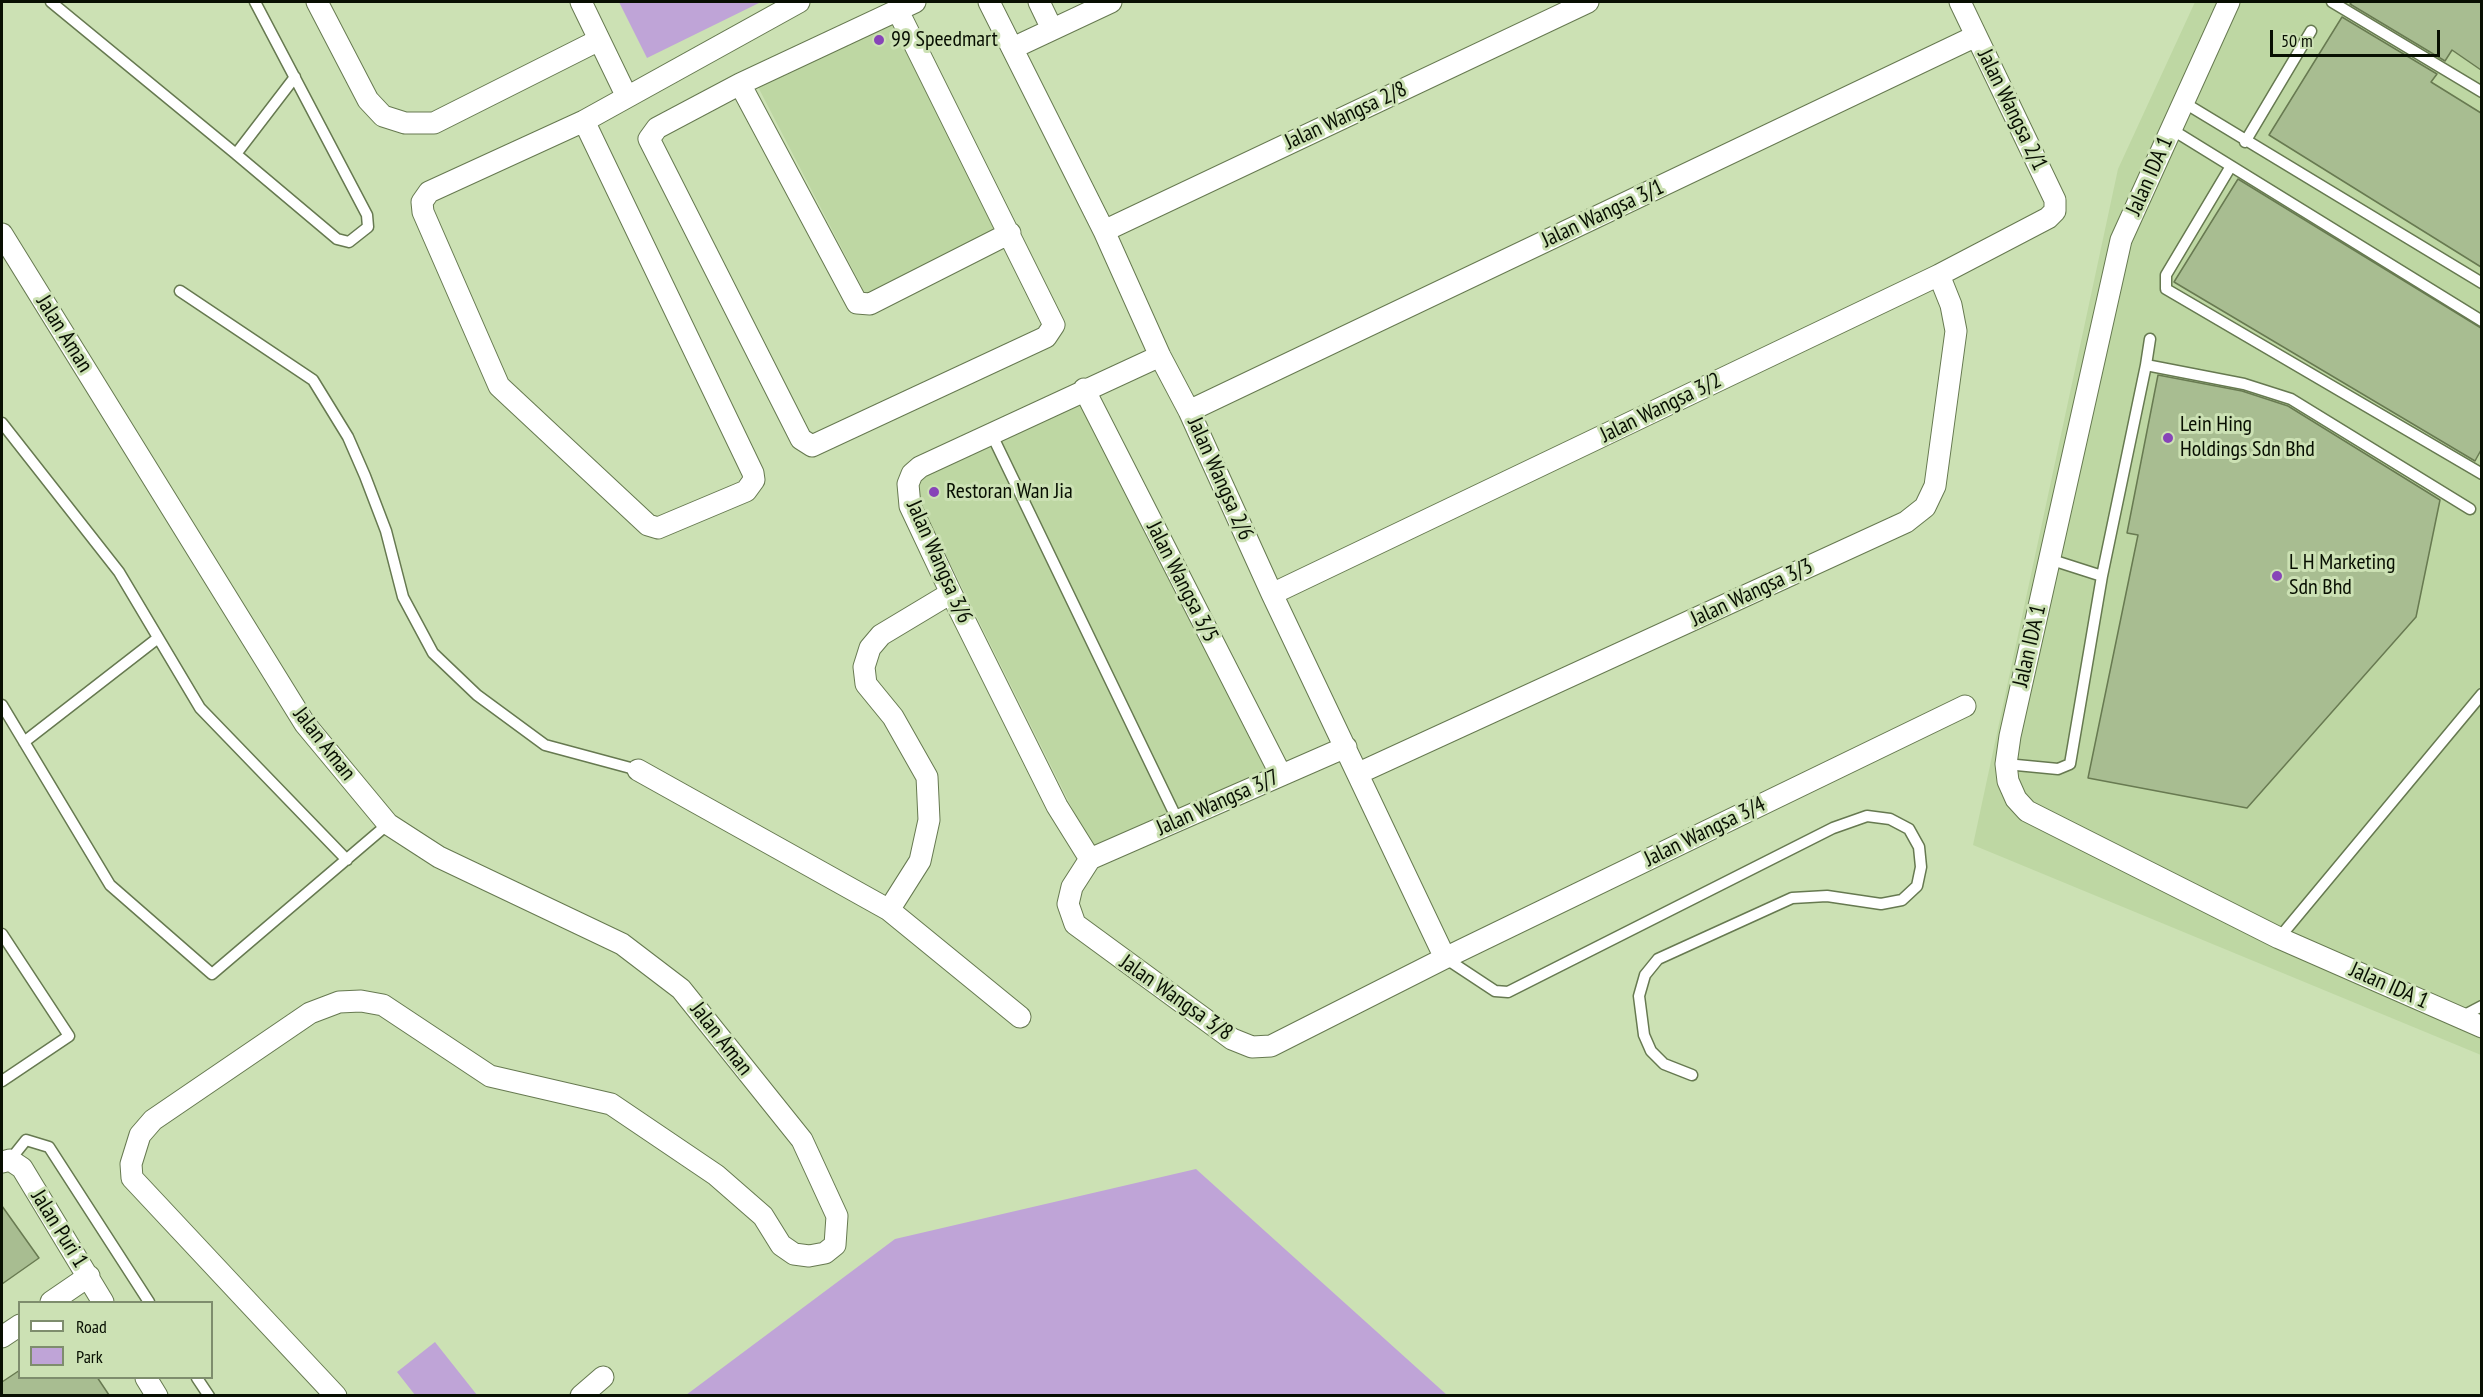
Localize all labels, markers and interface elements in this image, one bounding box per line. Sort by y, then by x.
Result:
scale bar [2273,18,2442,56]
place label: 99 Speedmart [891,27,998,53]
text: 50 m [2281,29,2313,52]
marker: 99 Speedmart [872,33,886,47]
street label: Jalan Wangsa 2/1 [1971,45,2053,175]
street label: Jalan Wangsa 2/8 [1281,76,1411,156]
street label: Jalan IDA 1 [2121,132,2179,220]
street label: Jalan Wangsa 3/1 [1538,174,1668,254]
street label: Jalan Aman [30,291,98,377]
street label: Jalan Wangsa 3/2 [1596,367,1726,449]
place label: Lein Hing Holdings Sdn Bhd [2180,412,2315,464]
street label: Jalan Wangsa 2/6 [1181,414,1259,544]
marker: Lein Hing Holdings Sdn Bhd [2161,431,2175,445]
place label: Restoran Wan Jia [946,479,1073,505]
marker: Restoran Wan Jia [927,485,941,499]
street label: Jalan Wangsa 3/6 [900,497,978,627]
street label: Jalan Wangsa 3/5 [1140,517,1224,647]
place label: L H Marketing Sdn Bhd [2289,550,2395,602]
street label: Jalan Wangsa 3/3 [1687,553,1817,633]
marker: L H Marketing Sdn Bhd [2270,569,2284,583]
street label: Jalan IDA 1 [2008,602,2052,690]
street label: Jalan Aman [287,702,361,786]
street label: Jalan Wangsa 3/7 [1153,764,1283,842]
street label: Jalan Wangsa 3/4 [1640,791,1770,873]
street label: Jalan Wangsa 3/8 [1115,949,1237,1047]
street label: Jalan IDA 1 [2345,957,2433,1015]
street label: Jalan Aman [684,997,758,1081]
street label: Jalan Puri 1 [25,1185,93,1273]
legend [18,1301,213,1379]
text: Road [76,1315,107,1338]
text: Park [76,1345,103,1368]

